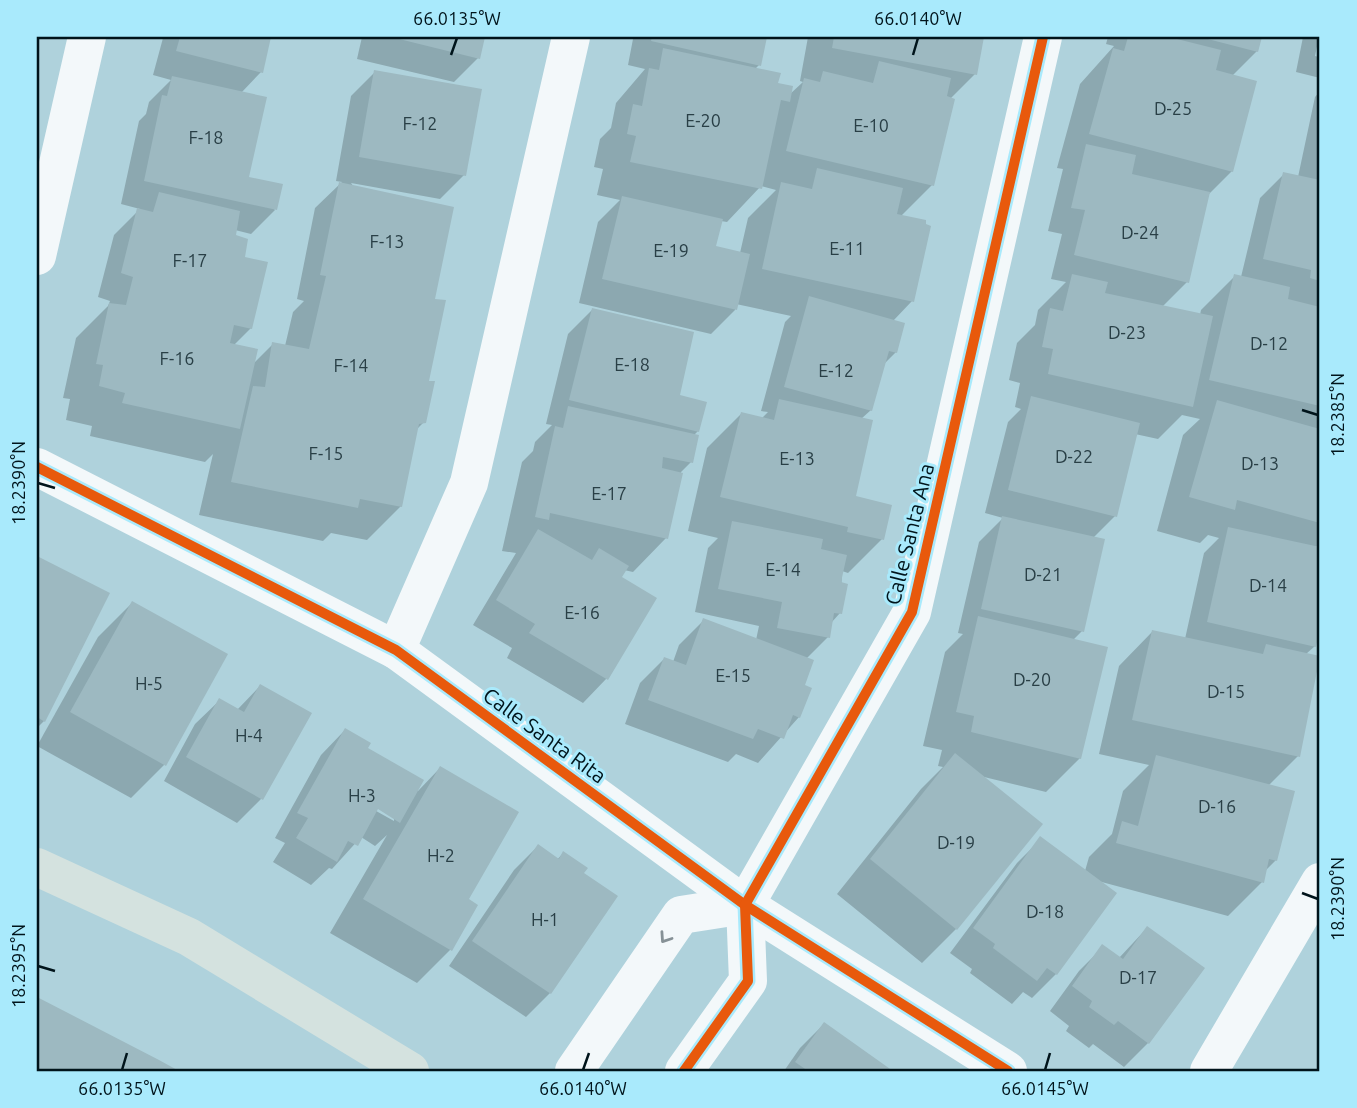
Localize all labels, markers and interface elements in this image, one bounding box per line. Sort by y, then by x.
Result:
text: 66.0135°W [413,8,501,28]
text: 66.0140°W [874,8,962,28]
house number: D-25 [1154,98,1192,118]
house number: E-20 [685,110,721,130]
house number: F-12 [402,113,438,133]
house number: E-10 [853,115,889,135]
house number: F-18 [188,127,224,147]
house number: D-24 [1121,222,1159,242]
house number: F-13 [369,231,405,251]
house number: E-11 [829,238,865,258]
house number: E-19 [653,240,689,260]
house number: F-17 [172,250,208,270]
house number: D-23 [1108,322,1146,342]
house number: D-12 [1250,333,1288,353]
house number: F-16 [159,348,195,368]
house number: E-18 [614,354,650,374]
house number: F-14 [333,355,369,375]
house number: E-12 [818,360,854,380]
text: 18.2385°N [1327,373,1347,457]
text: 18.2390°N [8,441,28,525]
house number: F-15 [308,443,344,463]
house number: D-22 [1055,446,1093,466]
house number: E-13 [779,448,815,468]
house number: D-13 [1241,453,1279,473]
street label: Calle Santa Ana [880,461,938,607]
house number: E-17 [591,483,627,503]
house number: E-14 [765,559,801,579]
house number: D-21 [1024,564,1062,584]
house number: D-14 [1249,575,1287,595]
house number: E-16 [564,602,600,622]
house number: E-15 [715,665,751,685]
house number: D-20 [1013,669,1051,689]
house number: H-5 [135,673,163,693]
house number: D-15 [1207,681,1245,701]
street label: Calle Santa Rita [479,682,611,788]
house number: H-4 [235,725,263,745]
house number: H-3 [348,785,376,805]
house number: D-16 [1198,796,1236,816]
house number: D-19 [937,832,975,852]
house number: H-2 [427,845,455,865]
text: 18.2390°N [1327,857,1347,941]
house number: D-18 [1026,901,1064,921]
house number: H-1 [531,909,559,929]
text: 18.2395°N [8,924,28,1008]
one-way arrow [661,930,673,943]
house number: D-17 [1119,967,1157,987]
text: 66.0135°W [78,1078,166,1098]
text: 66.0140°W [539,1078,627,1098]
text: 66.0145°W [1001,1078,1089,1098]

